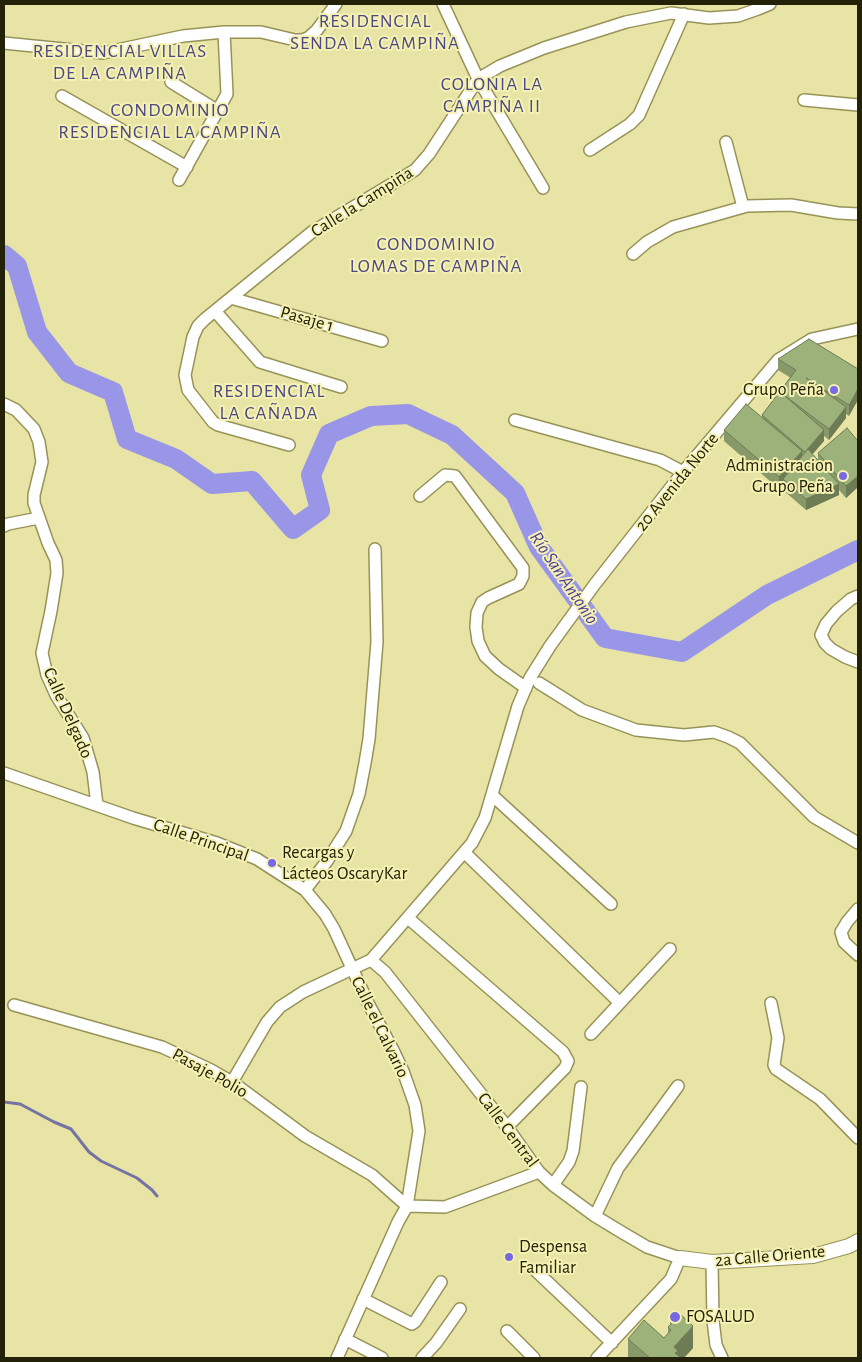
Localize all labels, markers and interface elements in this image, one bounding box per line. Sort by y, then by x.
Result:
district label: RESIDENCIAL SENDA LA CAMPIÑA [288,10,462,54]
district label: RESIDENCIAL VILLAS DE LA CAMPIÑA [31,40,209,84]
district label: COLONIA LA CAMPIÑA II [440,73,544,117]
district label: CONDOMINIO RESIDENCIAL LA CAMPIÑA [55,99,285,143]
street label: Calle la Campiña [307,162,417,242]
district label: CONDOMINIO LOMAS DE CAMPIÑA [348,233,524,277]
street label: Pasaje 1 [278,301,336,337]
place label: Grupo Peña [743,379,824,401]
district label: RESIDENCIAL LA CAÑADA [211,380,327,424]
marker: Grupo Peña [828,384,840,396]
street label: 20 Avenida Norte [631,428,723,536]
place label: Administracion Grupo Peña [726,455,833,498]
marker: Administracion Grupo Peña [837,470,849,482]
water label: Río San Antonio [525,527,603,629]
street label: Calle Delgado [38,664,98,762]
street label: Calle Principal [150,814,252,866]
place label: Recargas y Lácteos OscaryKar [282,842,407,884]
marker: Recargas y Lácteos OscaryKar [266,857,278,869]
street label: Calle el Calvario [346,973,414,1081]
street label: Pasaje Polio [168,1043,252,1103]
street label: Calle Central [473,1088,543,1172]
place label: Despensa Familiar [519,1236,587,1278]
street label: 2a Calle Oriente [714,1240,826,1272]
marker: Despensa Familiar [503,1251,515,1263]
place label: FOSALUD [686,1306,755,1328]
marker: FOSALUD [668,1310,682,1324]

